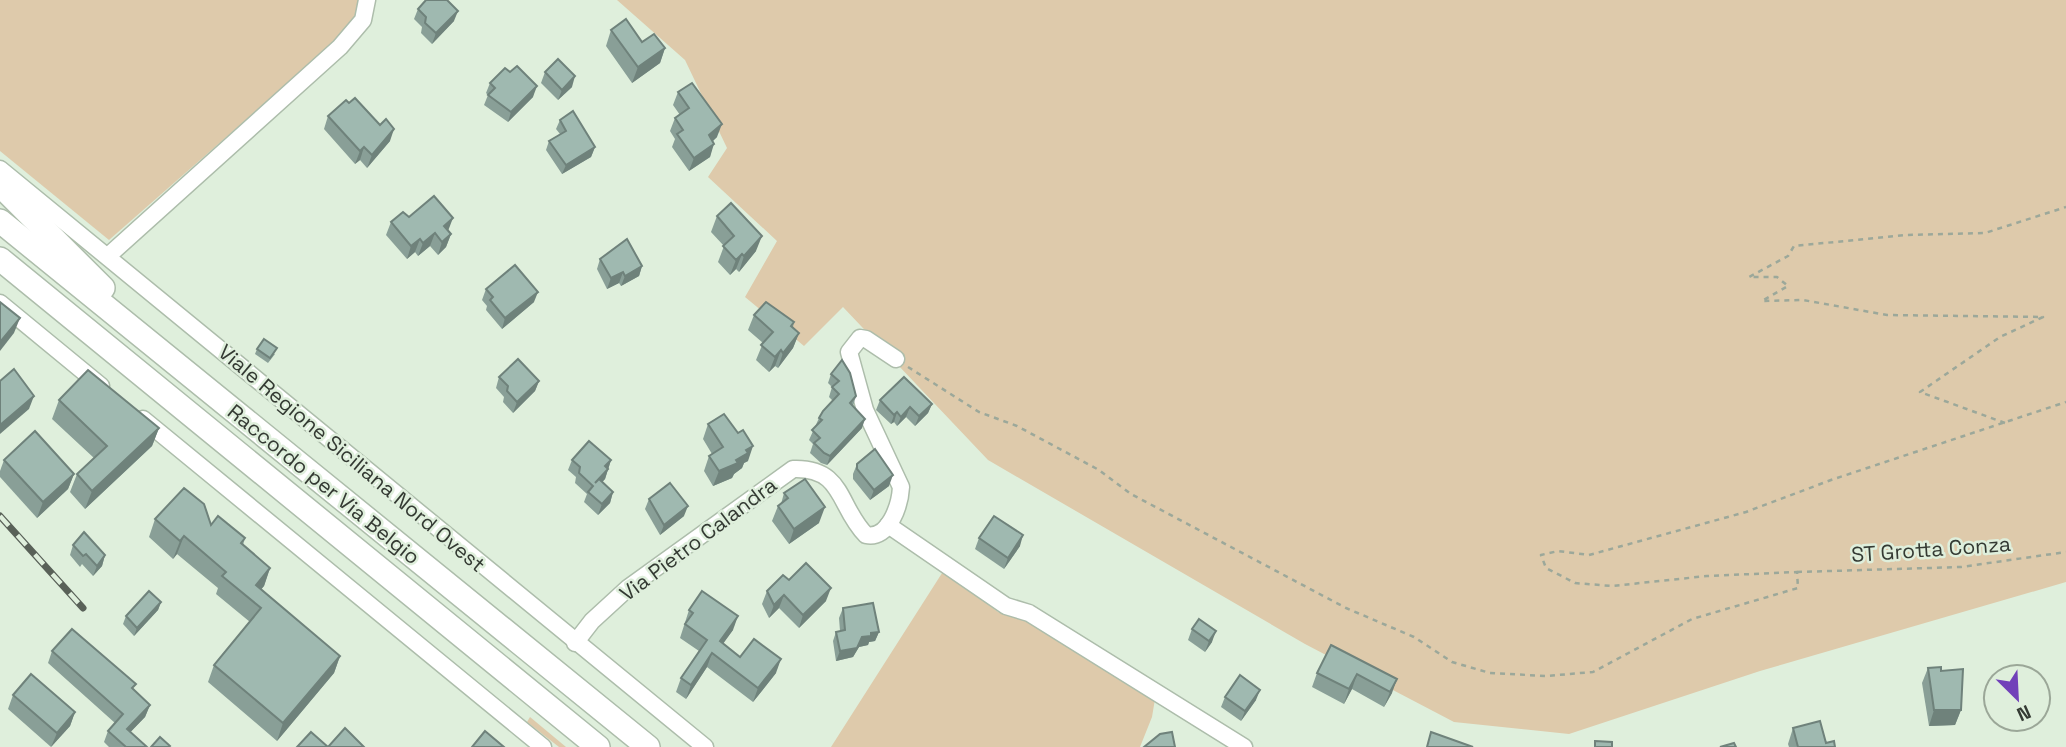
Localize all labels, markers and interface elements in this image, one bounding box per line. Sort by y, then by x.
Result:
street label: Viale Regione Siciliana Nord Ovest [213,338,491,578]
street label: Raccordo per Via Belgio [222,398,426,570]
street label: Via Pietro Calandra [614,471,782,607]
street label: ST Grotta Conza [1850,530,2012,568]
north arrow [1982,663,2052,733]
text: N [2013,699,2035,727]

